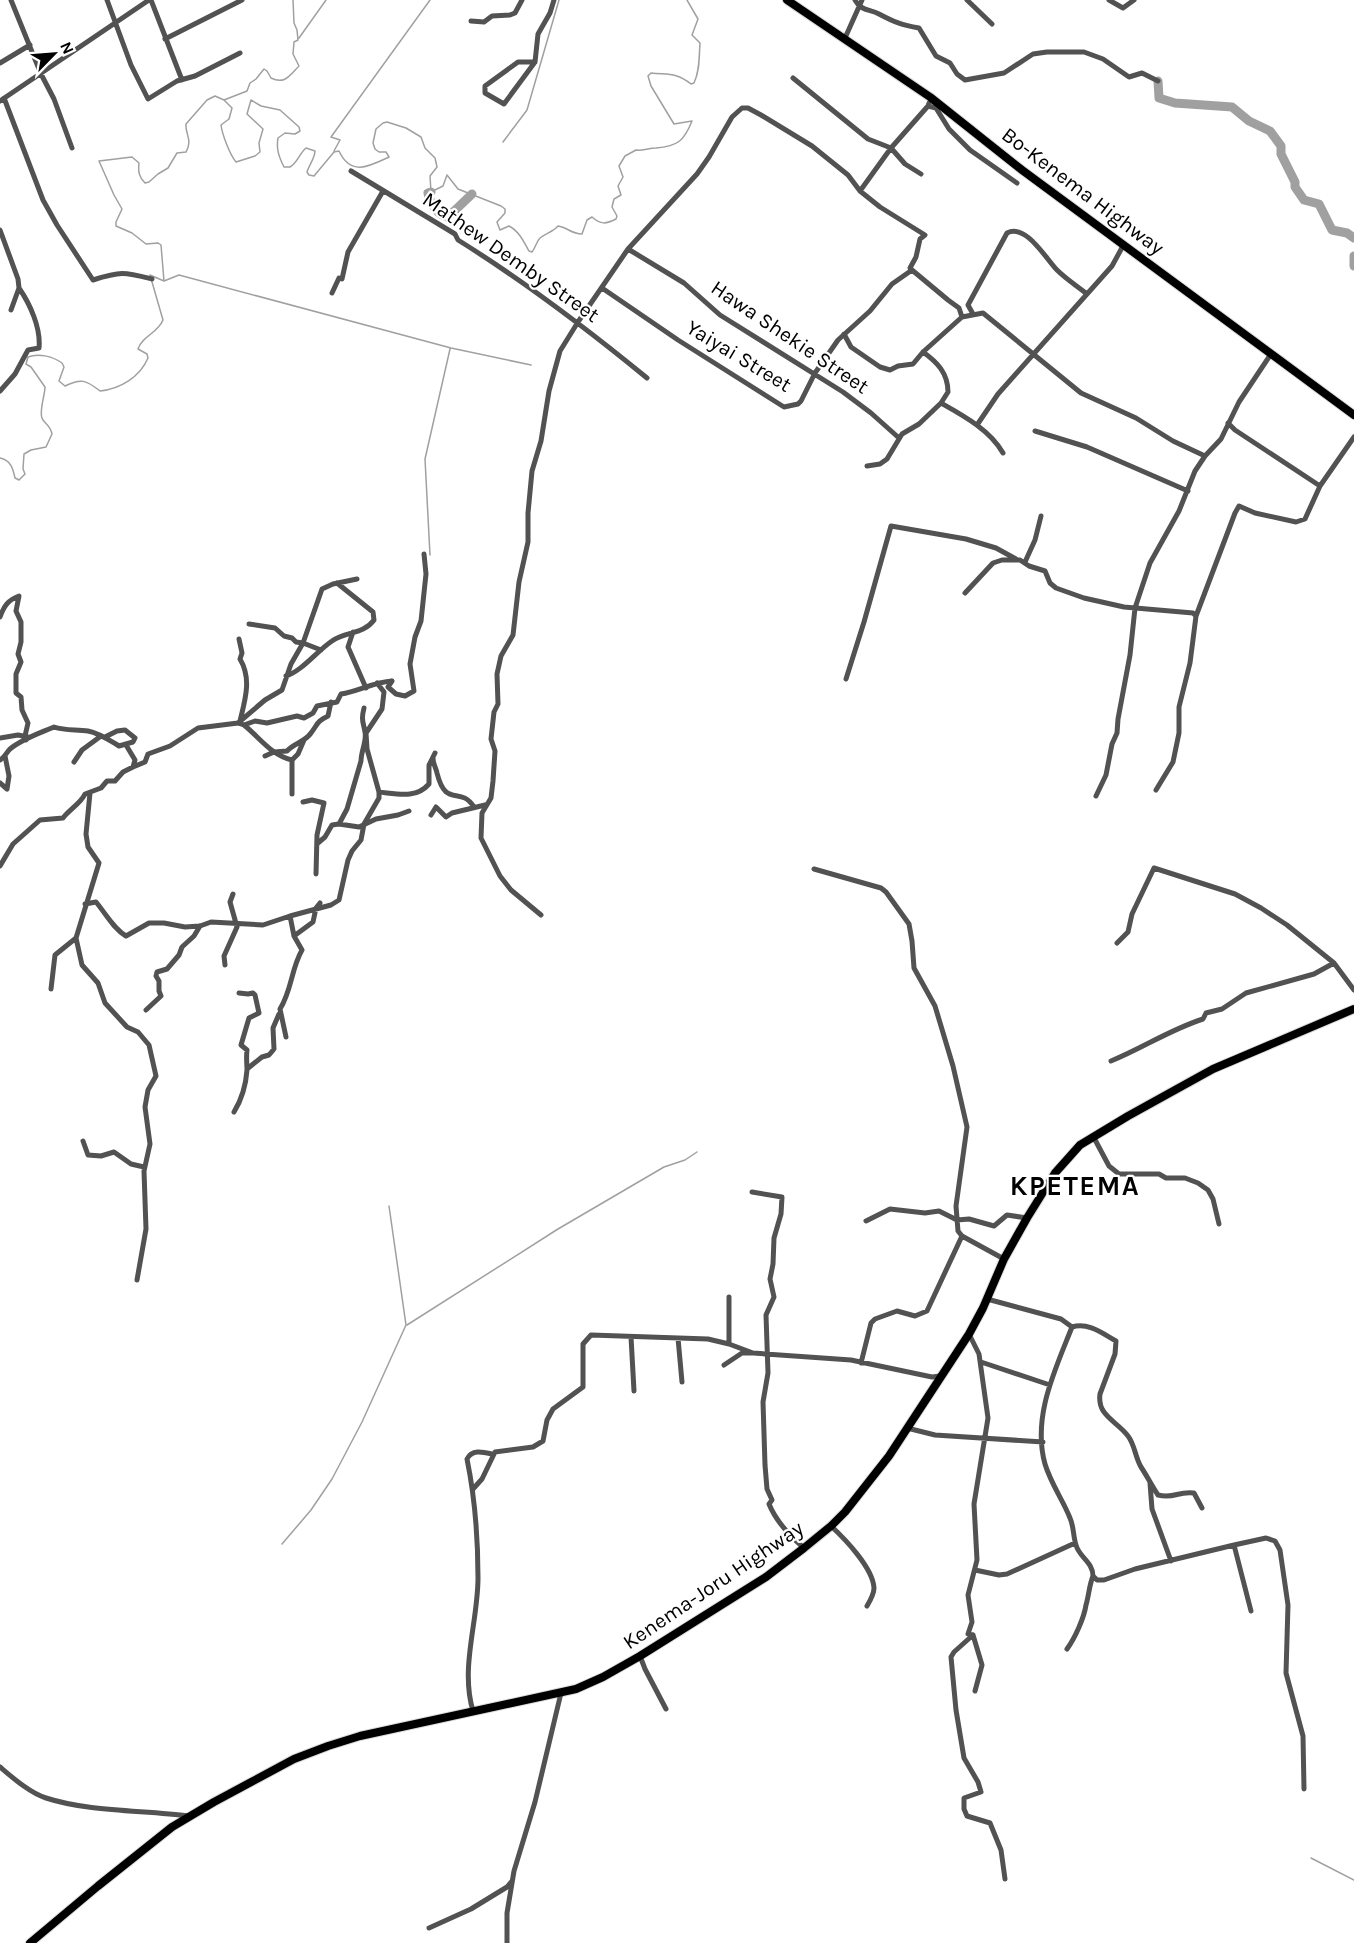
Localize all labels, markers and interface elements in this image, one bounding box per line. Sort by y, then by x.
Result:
north arrow [24,24,84,84]
text: N [56,39,78,57]
street label: Bo-Kenema Highway [997,122,1169,260]
street label: Mathew Demby Street [418,187,604,327]
street label: Hawa Shekie Street [707,275,873,399]
street label: Yaiyai Street [682,315,796,397]
district label: KPETEMA [1010,1170,1140,1202]
street label: Kenema-Joru Highway [618,1516,808,1654]

